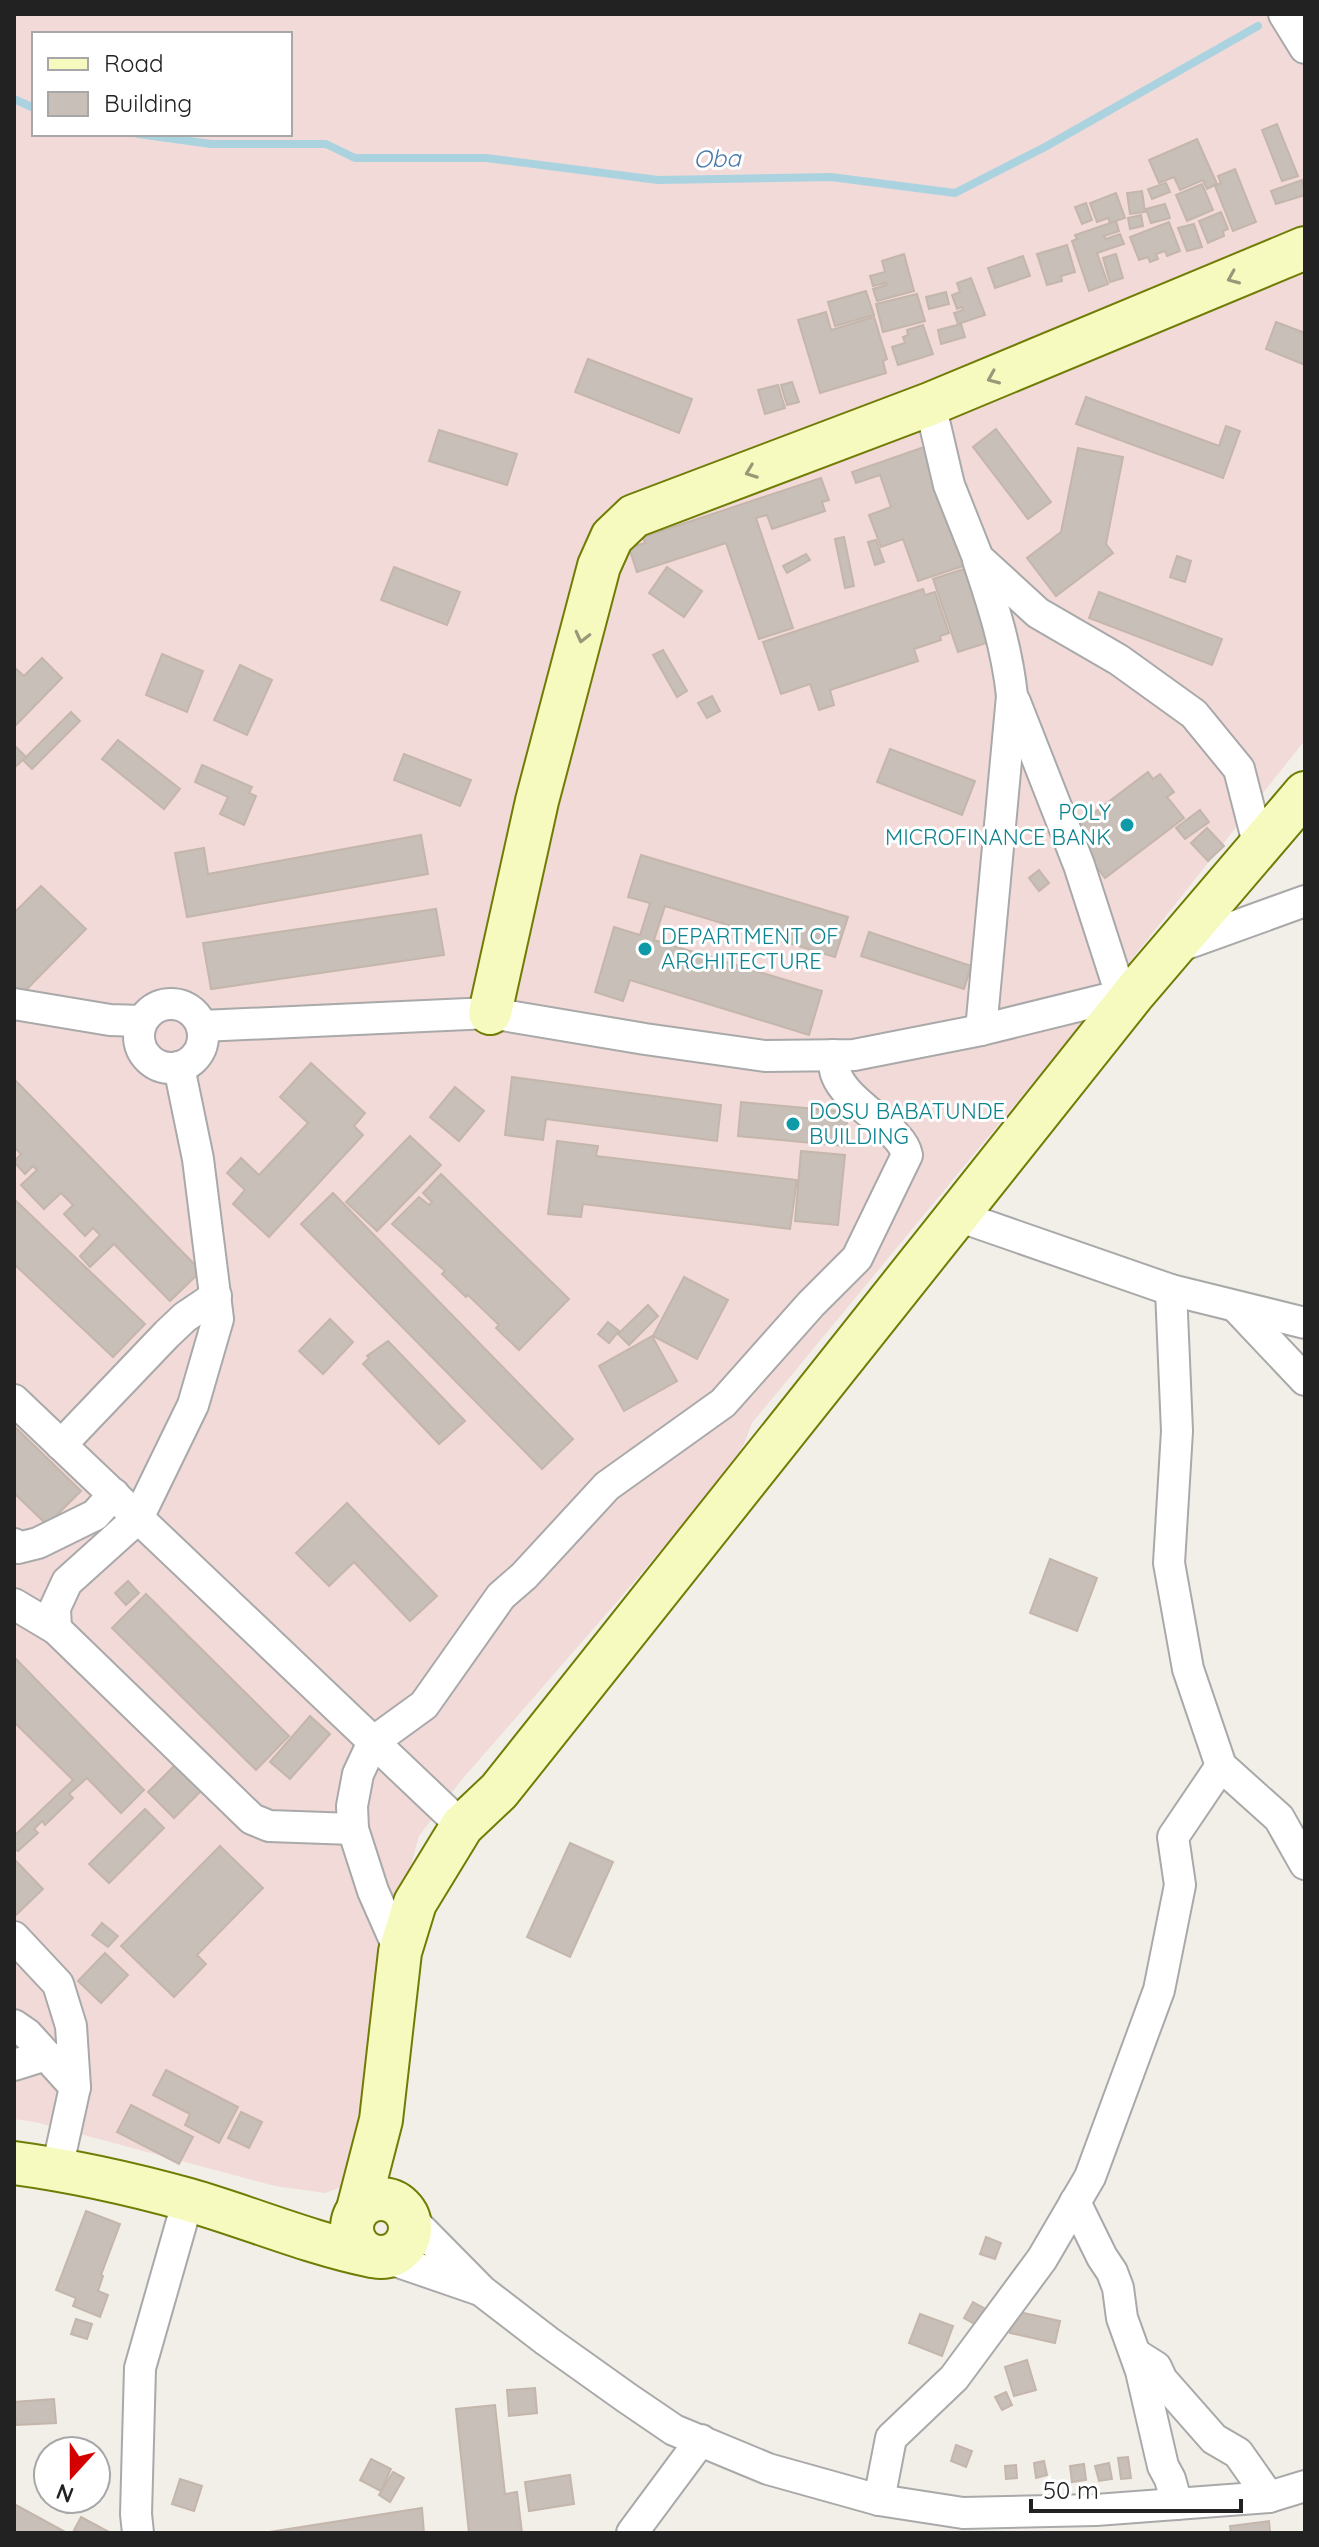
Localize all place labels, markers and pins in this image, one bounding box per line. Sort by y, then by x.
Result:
place label: POLY MICROFINANCE BANK [885,798,1111,851]
marker: POLY MICROFINANCE BANK [1118,816,1136,834]
place label: DEPARTMENT OF ARCHITECTURE [661,922,839,975]
marker: DEPARTMENT OF ARCHITECTURE [636,940,654,958]
place label: DOSU BABATUNDE BUILDING [809,1097,1005,1150]
marker: DOSU BABATUNDE BUILDING [784,1115,802,1133]

